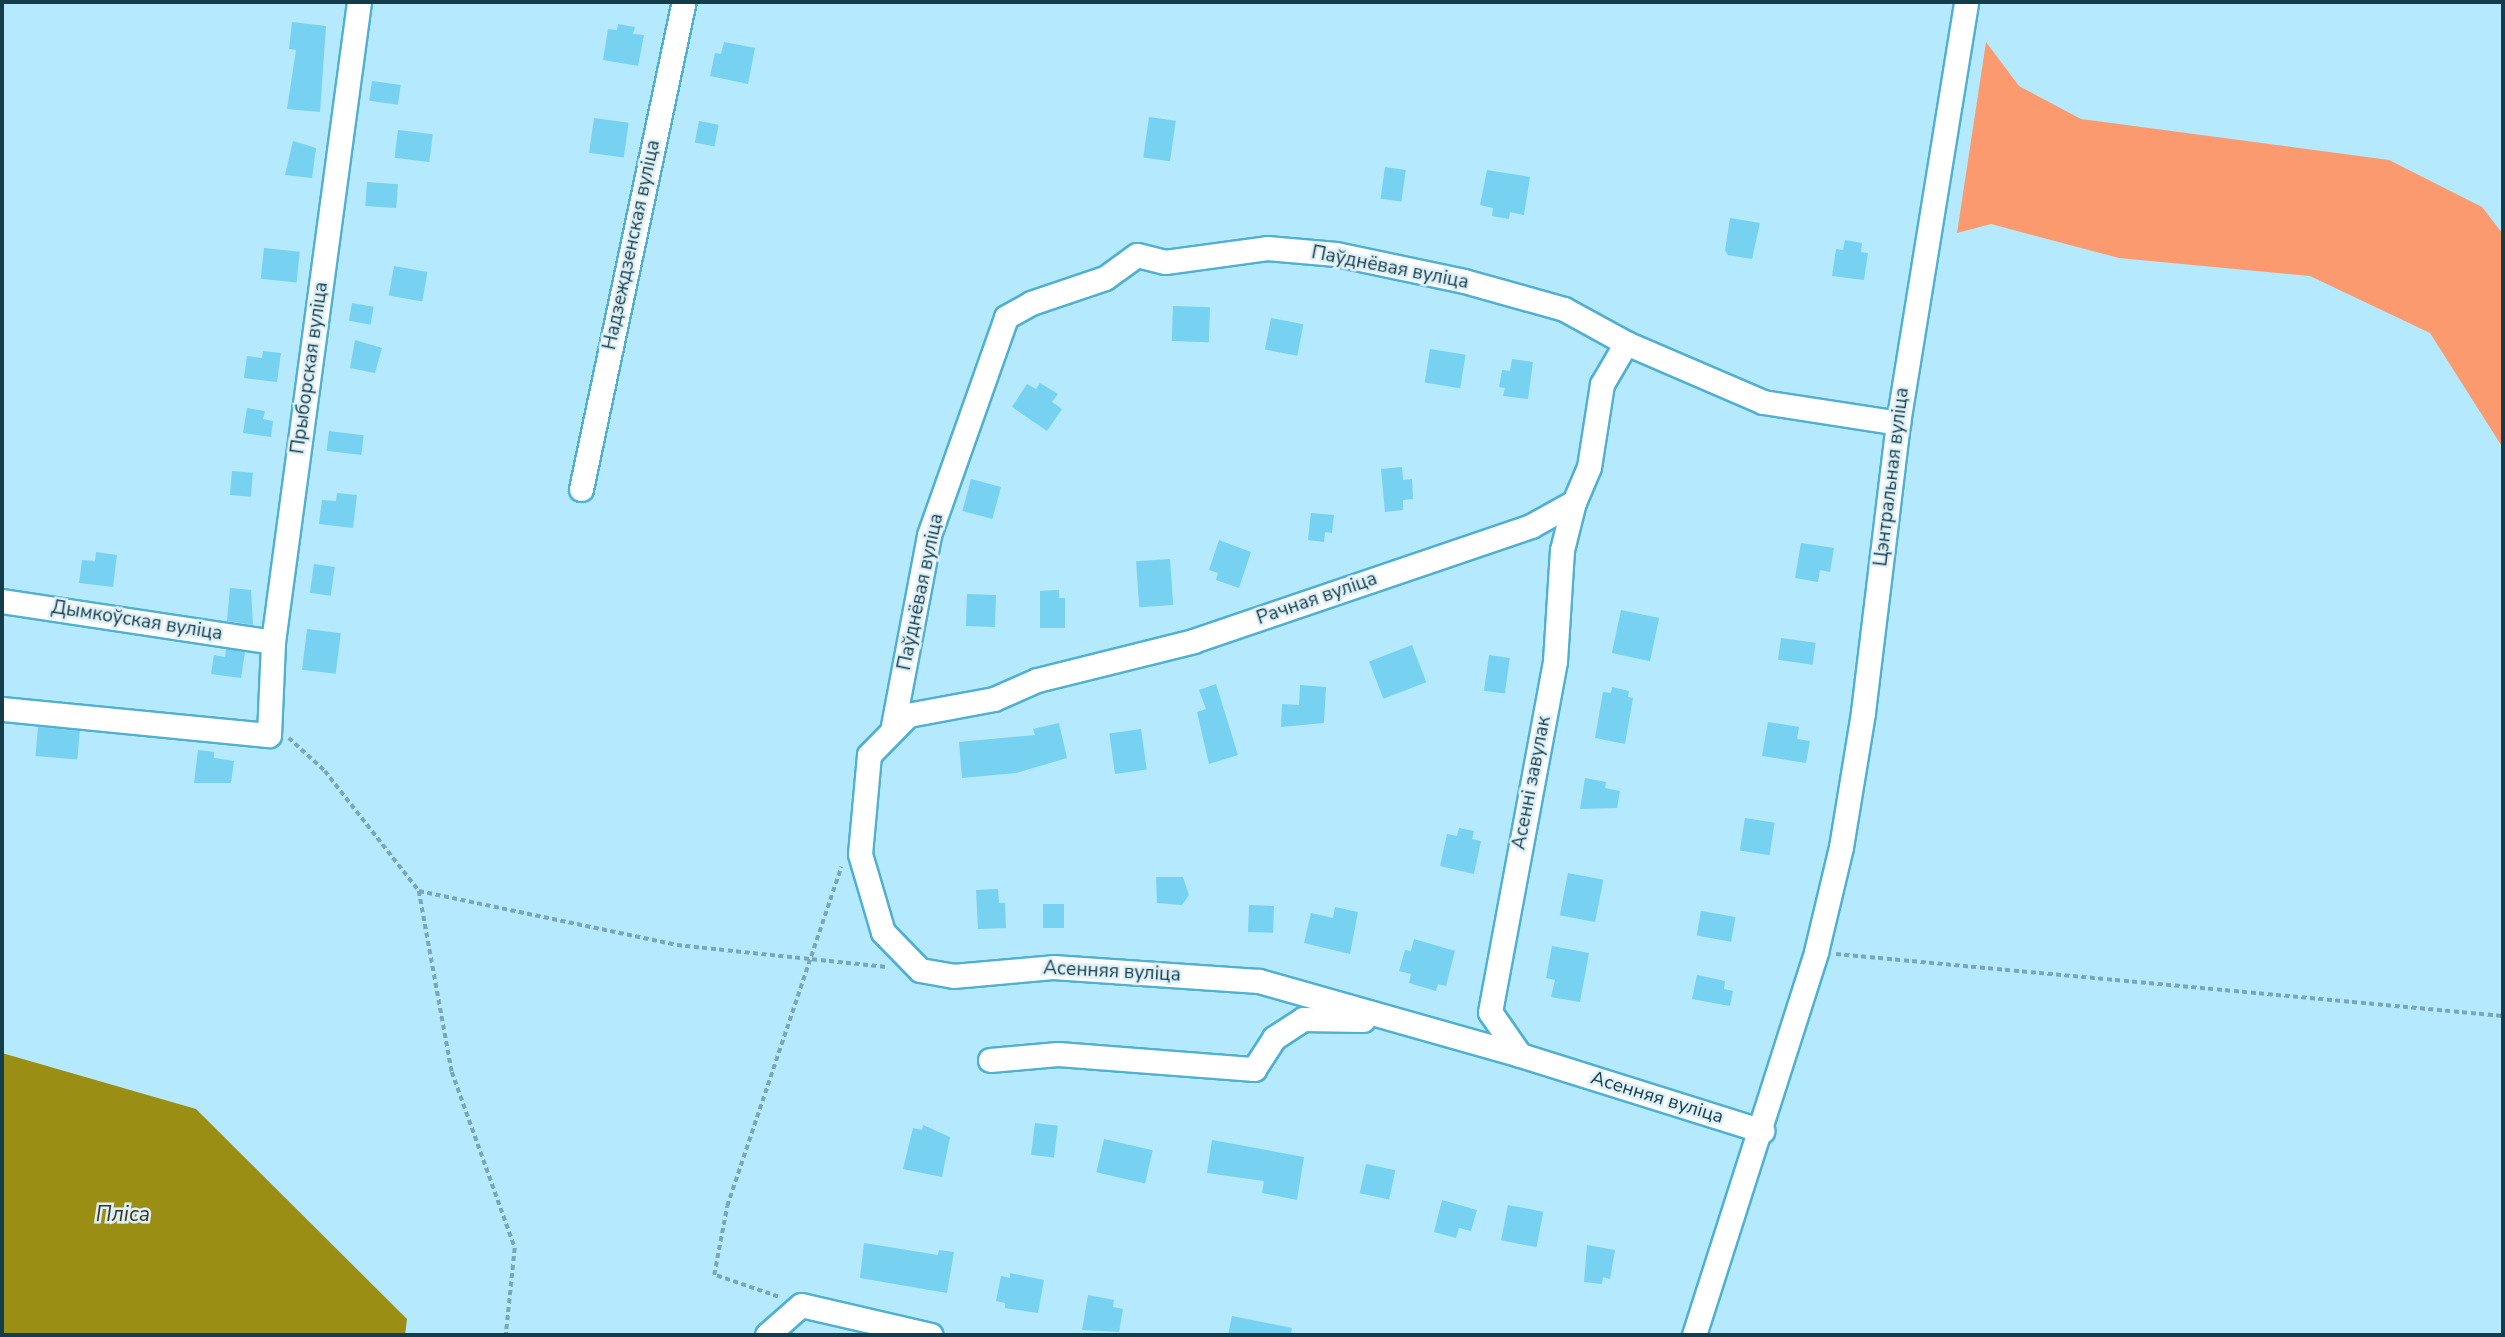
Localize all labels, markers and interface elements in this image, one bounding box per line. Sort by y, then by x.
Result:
street label: Надзеждзенская вуліца [599,138,665,352]
street label: Паўднёвая вуліца [1309,242,1471,294]
street label: Прыборская вуліца [287,281,333,455]
street label: Цэнтральная вуліца [1870,386,1914,568]
street label: Паўднёвая вуліца [893,512,949,672]
street label: Рачная вуліца [1254,568,1380,630]
street label: Дымкоўская вуліца [50,596,224,646]
street label: Асенні завулак [1508,714,1556,852]
street label: Асенняя вуліца [1043,957,1181,987]
street label: Асенняя вуліца [1588,1067,1726,1129]
water label: Пліса [96,1201,150,1227]

